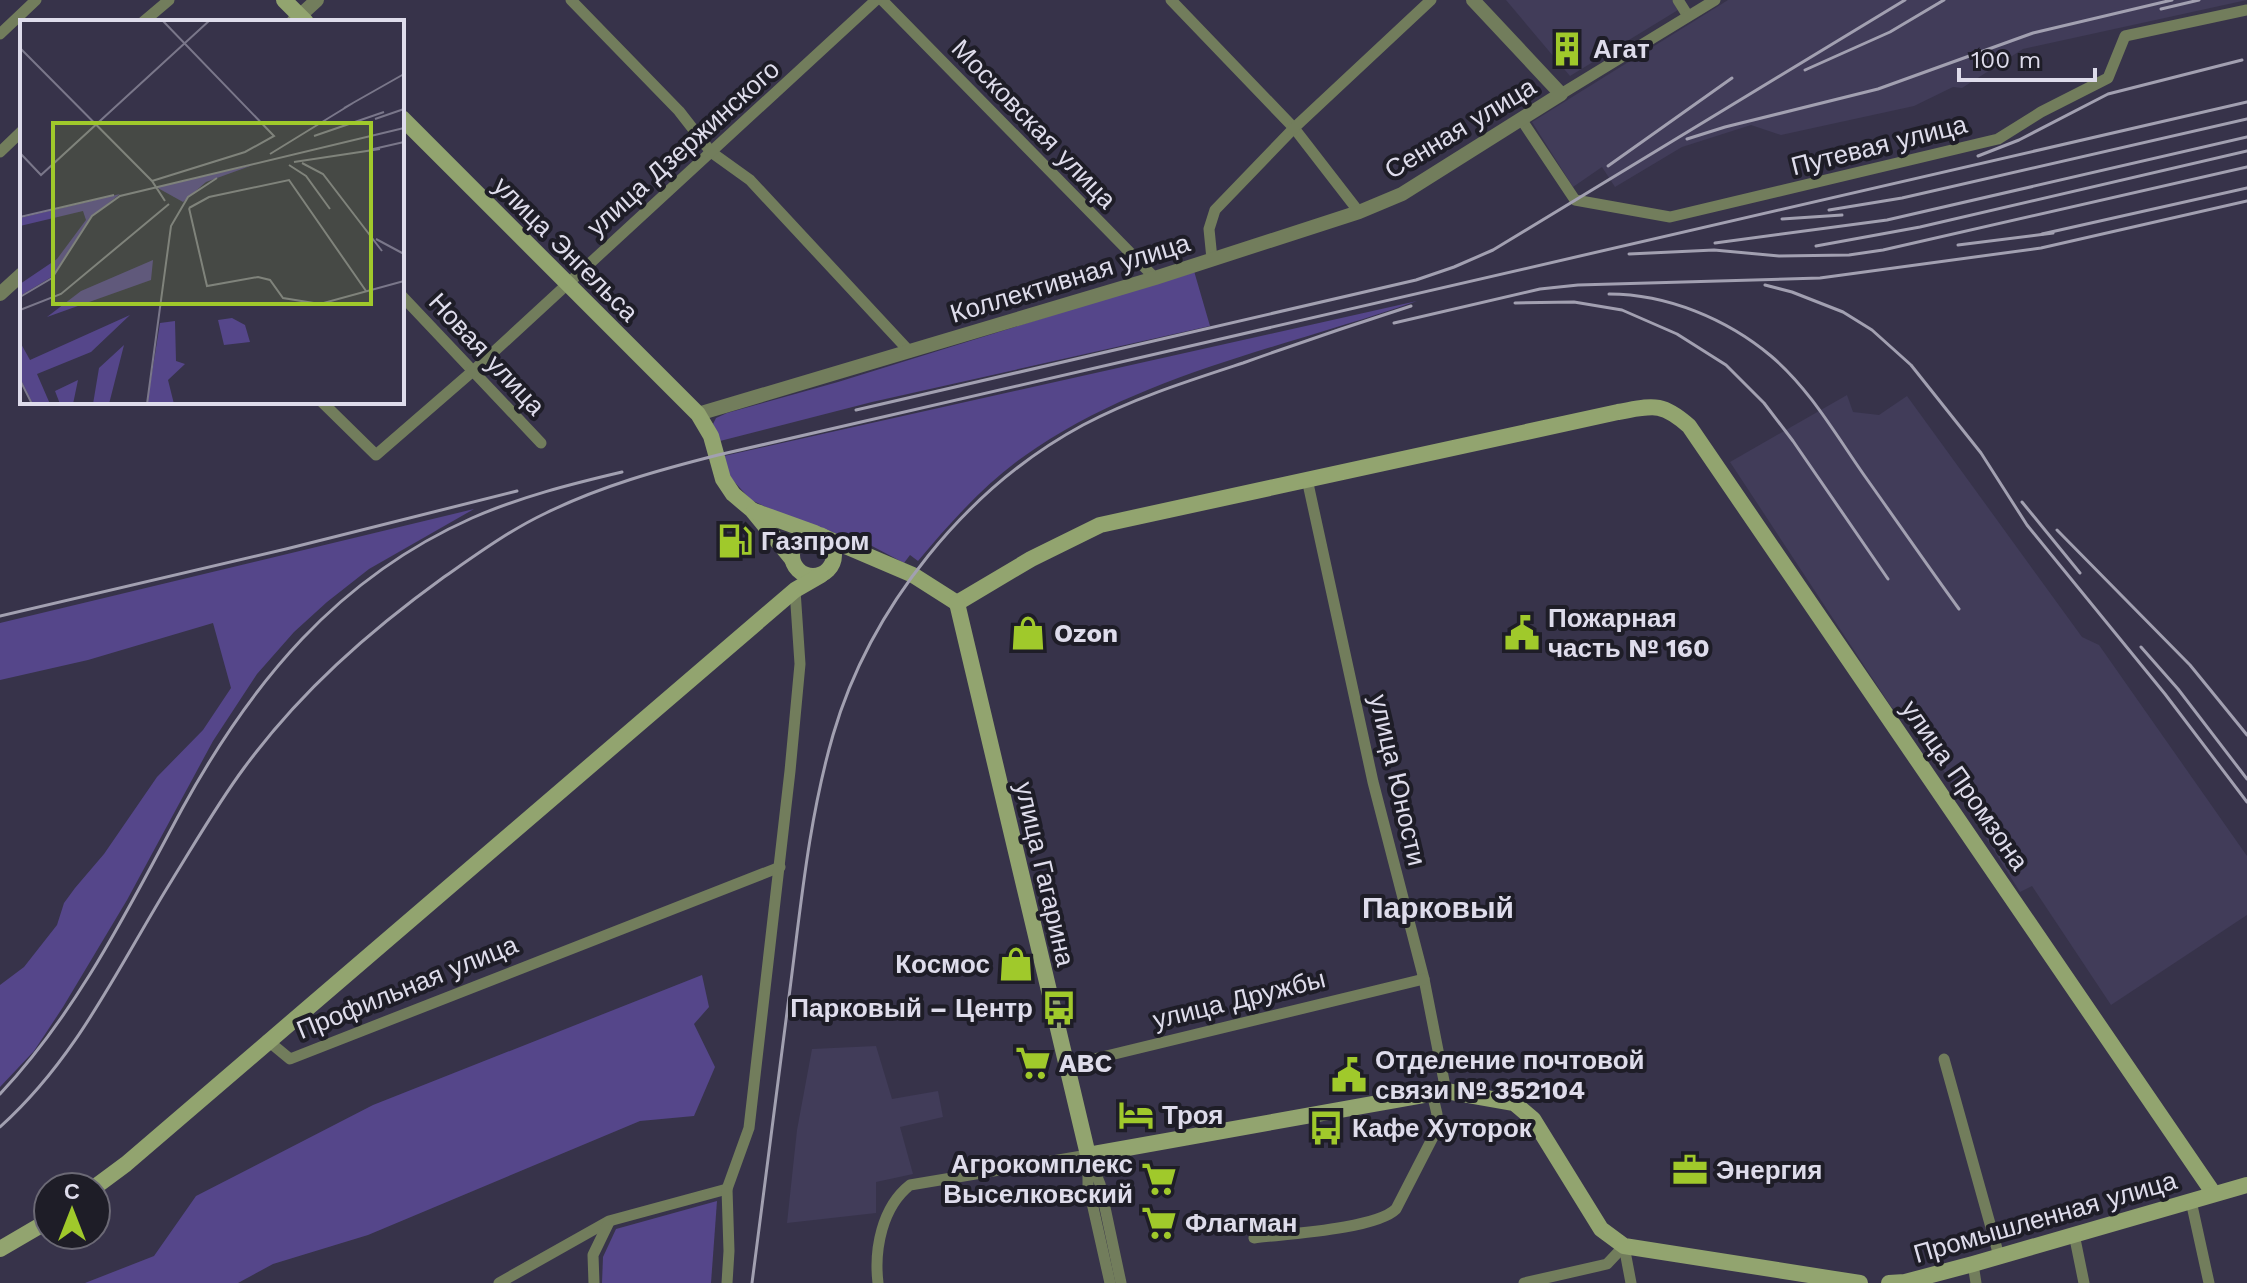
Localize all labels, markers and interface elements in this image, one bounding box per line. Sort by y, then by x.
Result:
inset map [20,20,404,404]
building icon: Агат [1548,30,1586,68]
scale bar [1959,32,2095,82]
street label: Московская улица [946,33,1123,215]
place label: Агат [1593,34,1650,64]
text: 100 m [1971,46,2041,74]
street label: улица Дзержинского [581,54,785,242]
street label: Сенная улица [1379,71,1541,185]
street label: Путевая улица [1788,109,1971,181]
street label: улица Энгельса [487,170,645,328]
street label: Коллективная улица [947,227,1194,329]
street label: Новая улица [423,287,551,422]
fuel station icon: Газпром [716,522,754,560]
place label: Газпром [761,526,869,556]
place label: Пожарная часть № 160 [1548,603,1710,663]
shop icon: Ozon [1009,614,1047,652]
public building icon: Пожарная часть № 160 [1503,614,1541,652]
place label: Ozon [1054,618,1118,648]
street label: улица Юности [1364,691,1432,869]
street label: улица Промзона [1895,694,2035,876]
street label: улица Гагарина [1009,779,1081,970]
district label: Парковый [1362,890,1514,925]
street label: Профильная улица [292,929,522,1045]
shop icon: Космос [997,945,1035,983]
place label: Космос [895,949,990,979]
street label: улица Дружбы [1150,963,1328,1035]
bus stop icon: Парковый – Центр [1040,989,1078,1027]
place label: Парковый – Центр [790,993,1033,1023]
supermarket icon: ABC [1014,1044,1052,1082]
place label: Отделение почтовой связи № 352104 [1375,1045,1645,1105]
place label: ABC [1059,1048,1112,1078]
public building icon: Отделение почтовой связи № 352104 [1330,1056,1368,1094]
hotel icon: Троя [1117,1096,1155,1134]
place label: Троя [1162,1100,1223,1130]
bus stop icon: Кафе Хуторок [1307,1109,1345,1147]
place label: Кафе Хуторок [1352,1113,1533,1143]
place label: Агрокомплекс Выселковский [943,1149,1133,1209]
office icon: Энергия [1671,1151,1709,1189]
place label: Энергия [1716,1155,1823,1185]
supermarket icon: Агрокомплекс Выселковский [1140,1160,1178,1198]
street label: Промышленная улица [1910,1165,2181,1269]
north arrow [32,1171,112,1251]
text: С [64,1179,80,1204]
supermarket icon: Флагман [1140,1204,1178,1242]
place label: Флагман [1185,1208,1297,1238]

